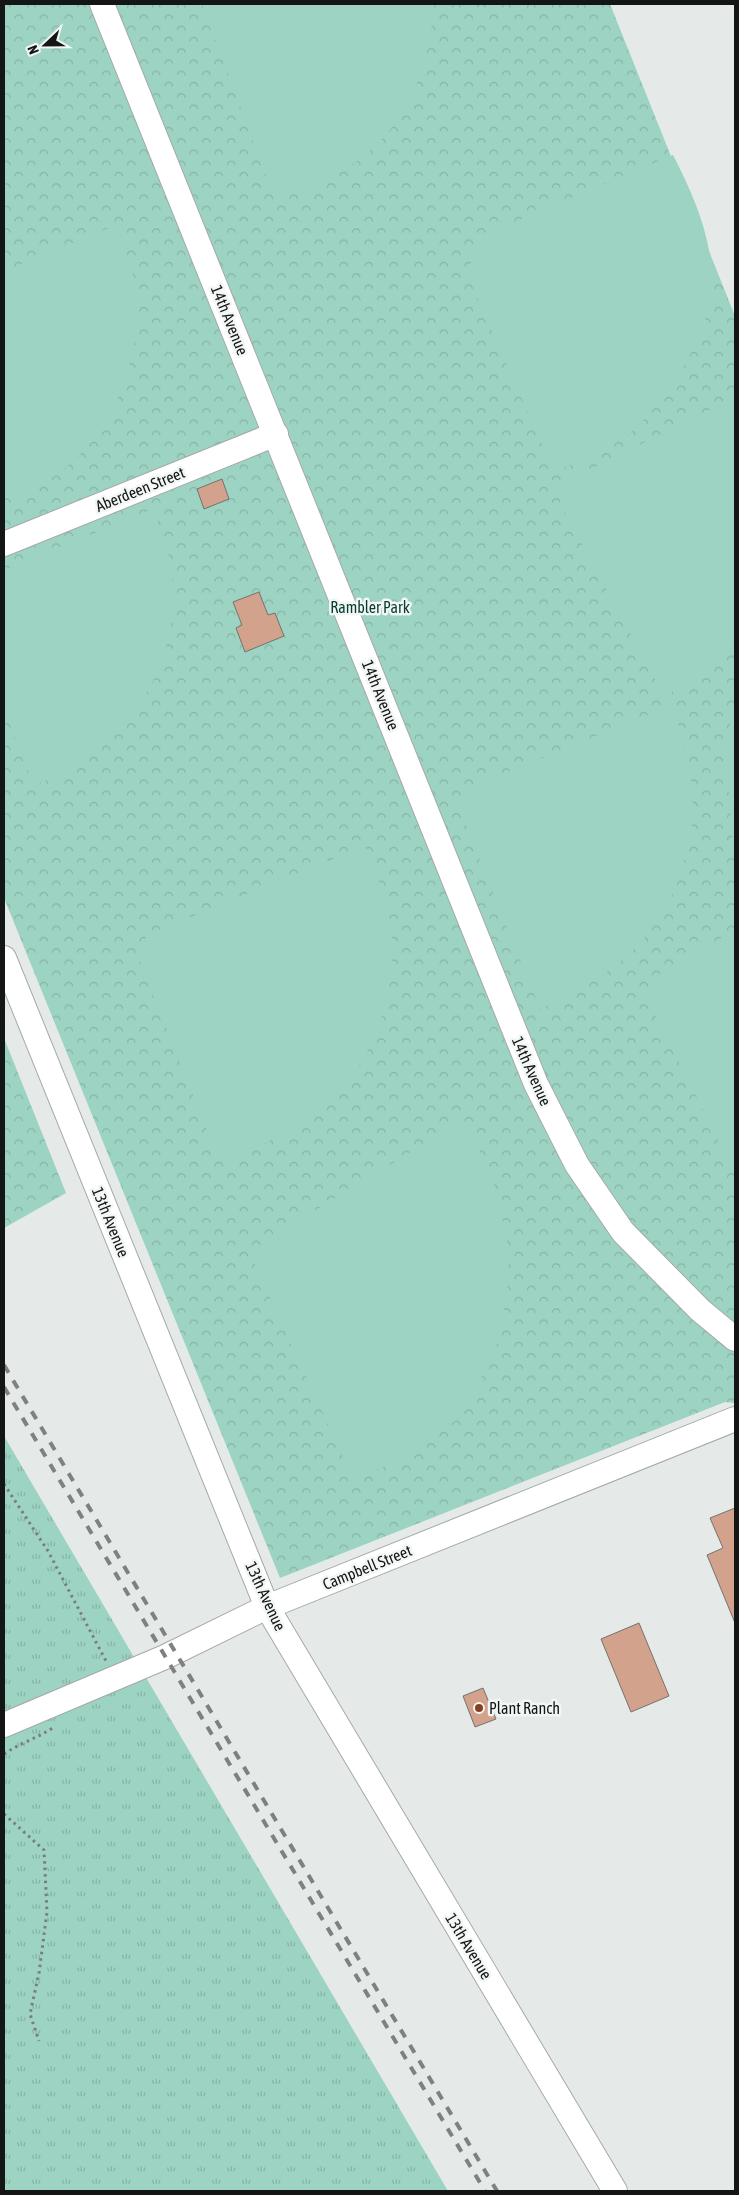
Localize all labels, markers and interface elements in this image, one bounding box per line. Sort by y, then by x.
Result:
north arrow [20,20,70,70]
text: N [24,43,42,57]
street label: 14th Avenue [208,282,252,358]
street label: Aberdeen Street [93,463,188,515]
park label: Rambler Park [330,598,410,616]
street label: 14th Avenue [359,657,403,733]
street label: 14th Avenue [509,1034,555,1108]
street label: 13th Avenue [89,1184,133,1260]
street label: Campbell Street [320,1541,415,1594]
street label: 13th Avenue [242,1559,290,1633]
place label: Plant Ranch [489,1699,560,1717]
marker: Plant Ranch [473,1702,485,1714]
street label: 13th Avenue [442,1910,496,1982]

